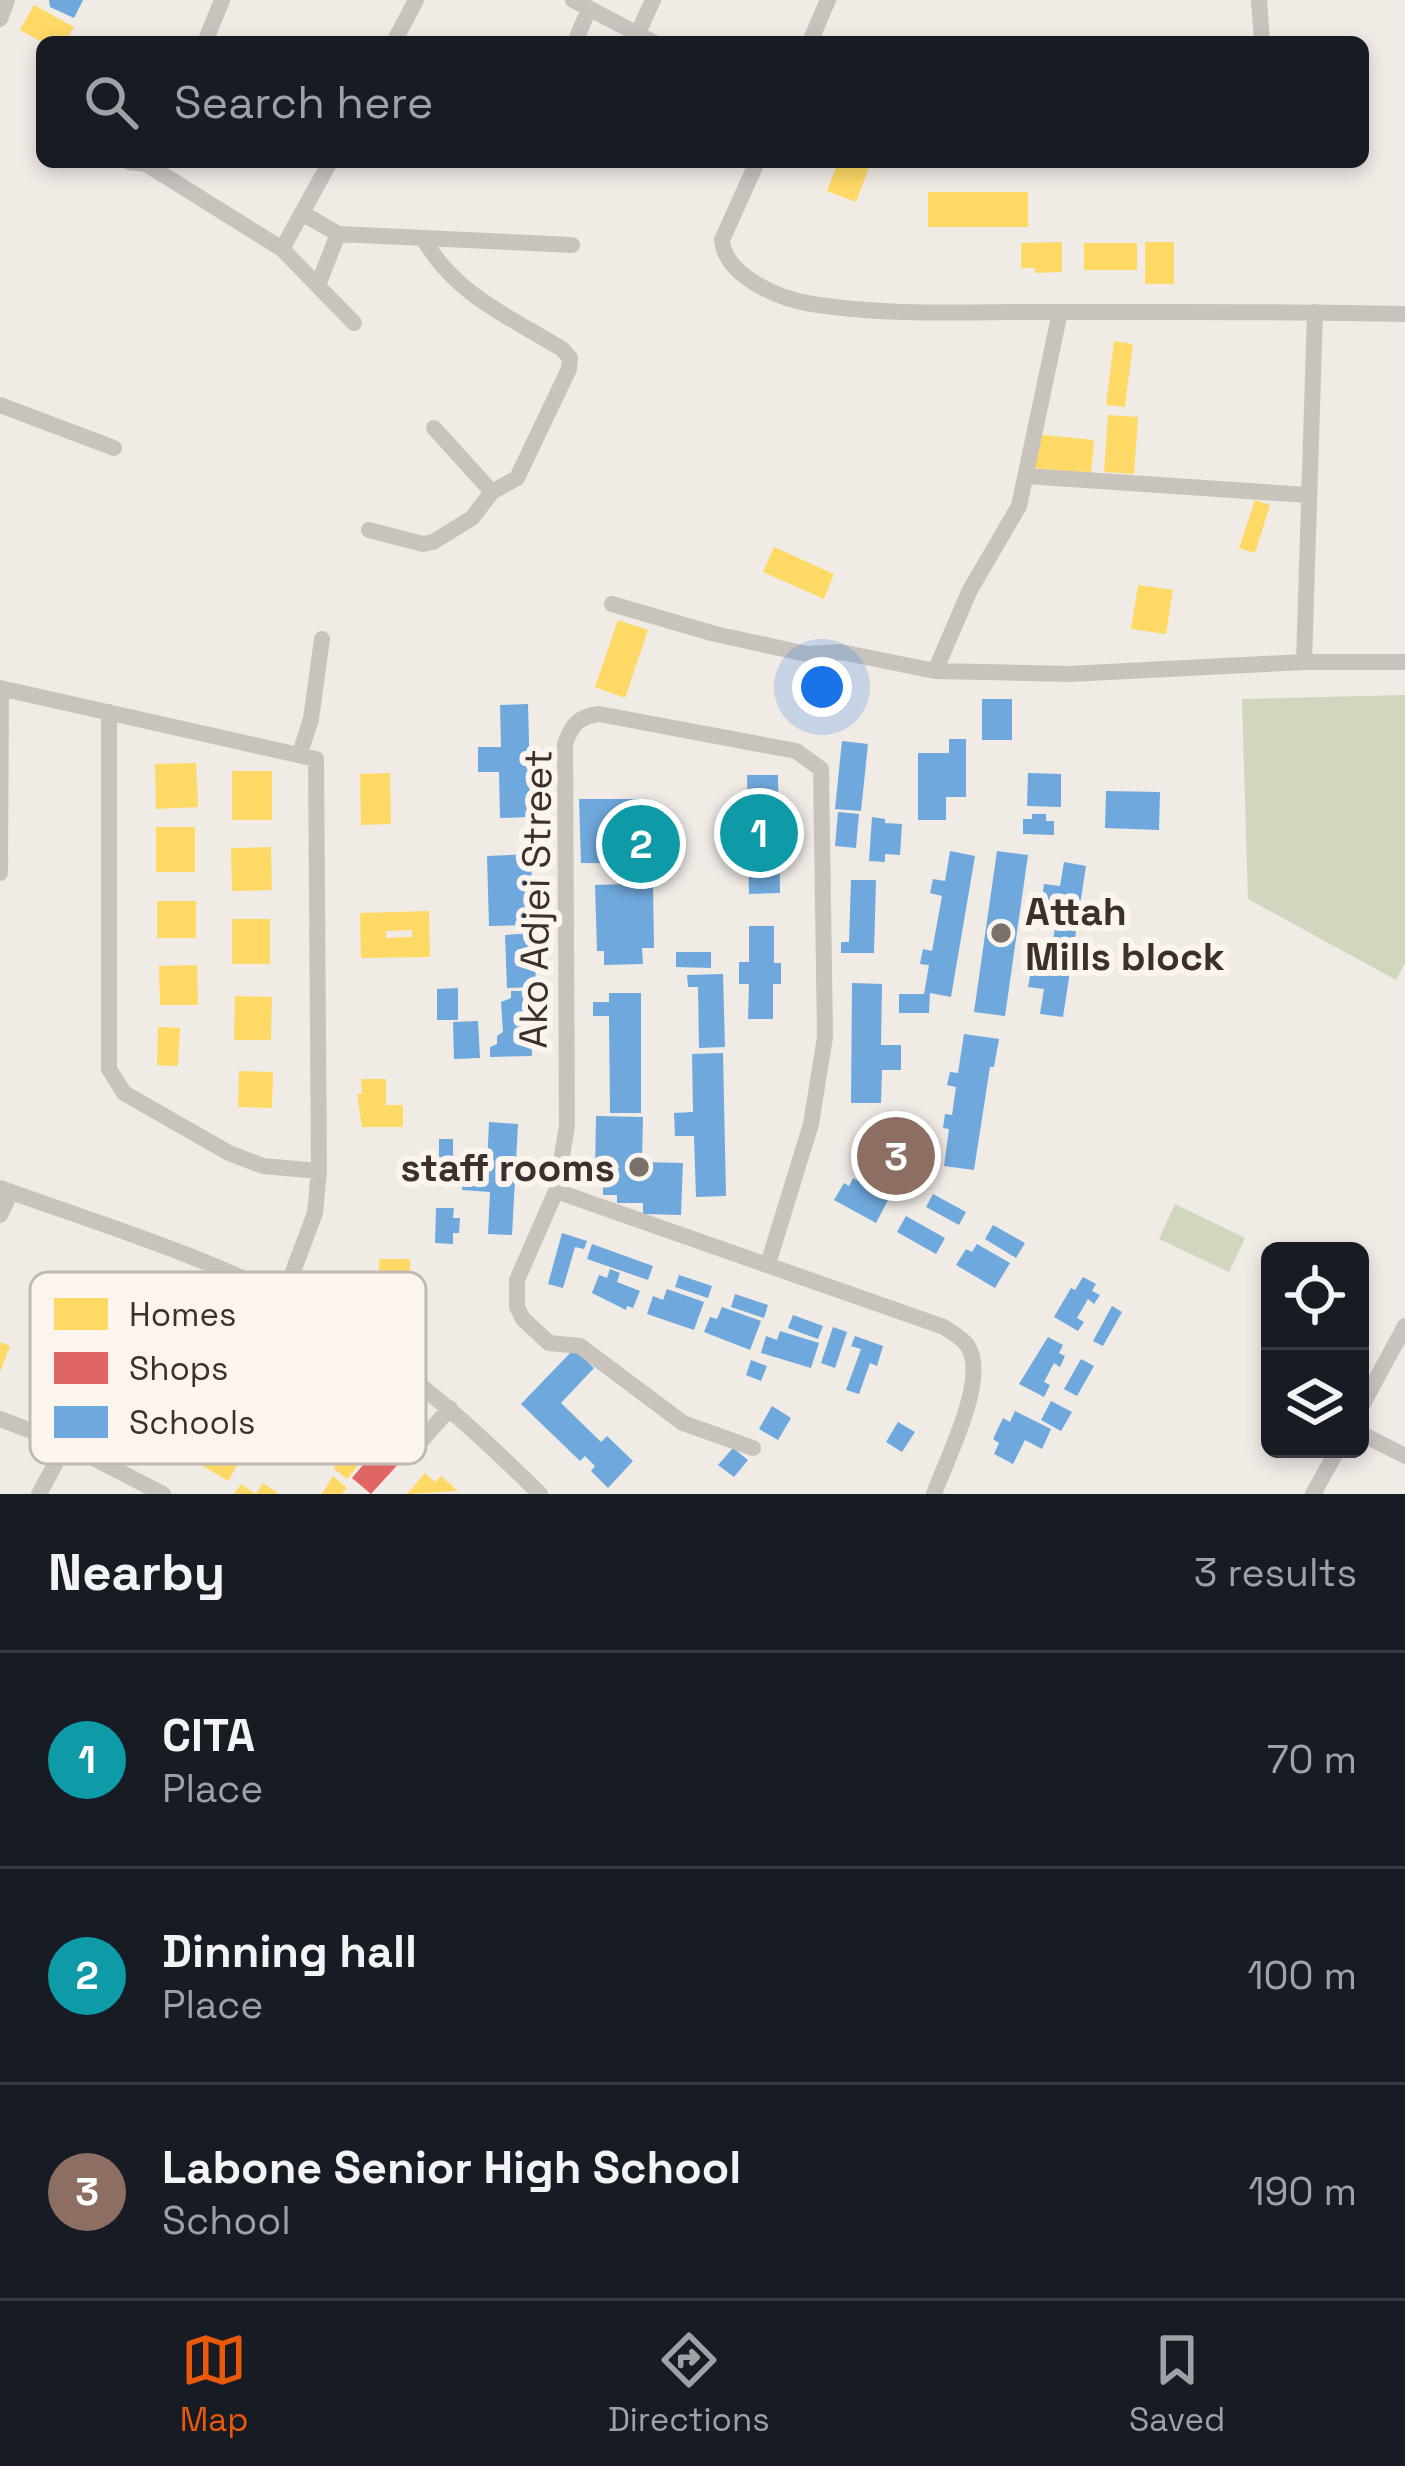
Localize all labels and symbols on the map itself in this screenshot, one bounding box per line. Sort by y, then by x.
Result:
your location [792,657,852,717]
street label: Ako Adjei Street [508,749,563,1049]
pin: 1 [720,788,798,878]
pin: 2 [602,799,680,889]
place label: Attah Mills block [1025,887,1225,981]
marker: Attah Mills block [988,920,1014,946]
pin: 3 [857,1111,935,1201]
place label: staff rooms [400,1143,615,1192]
marker: staff rooms [626,1154,652,1180]
legend [30,1272,426,1464]
text: Homes [129,1294,236,1336]
text: Shops [129,1348,229,1390]
text: Schools [129,1402,255,1444]

